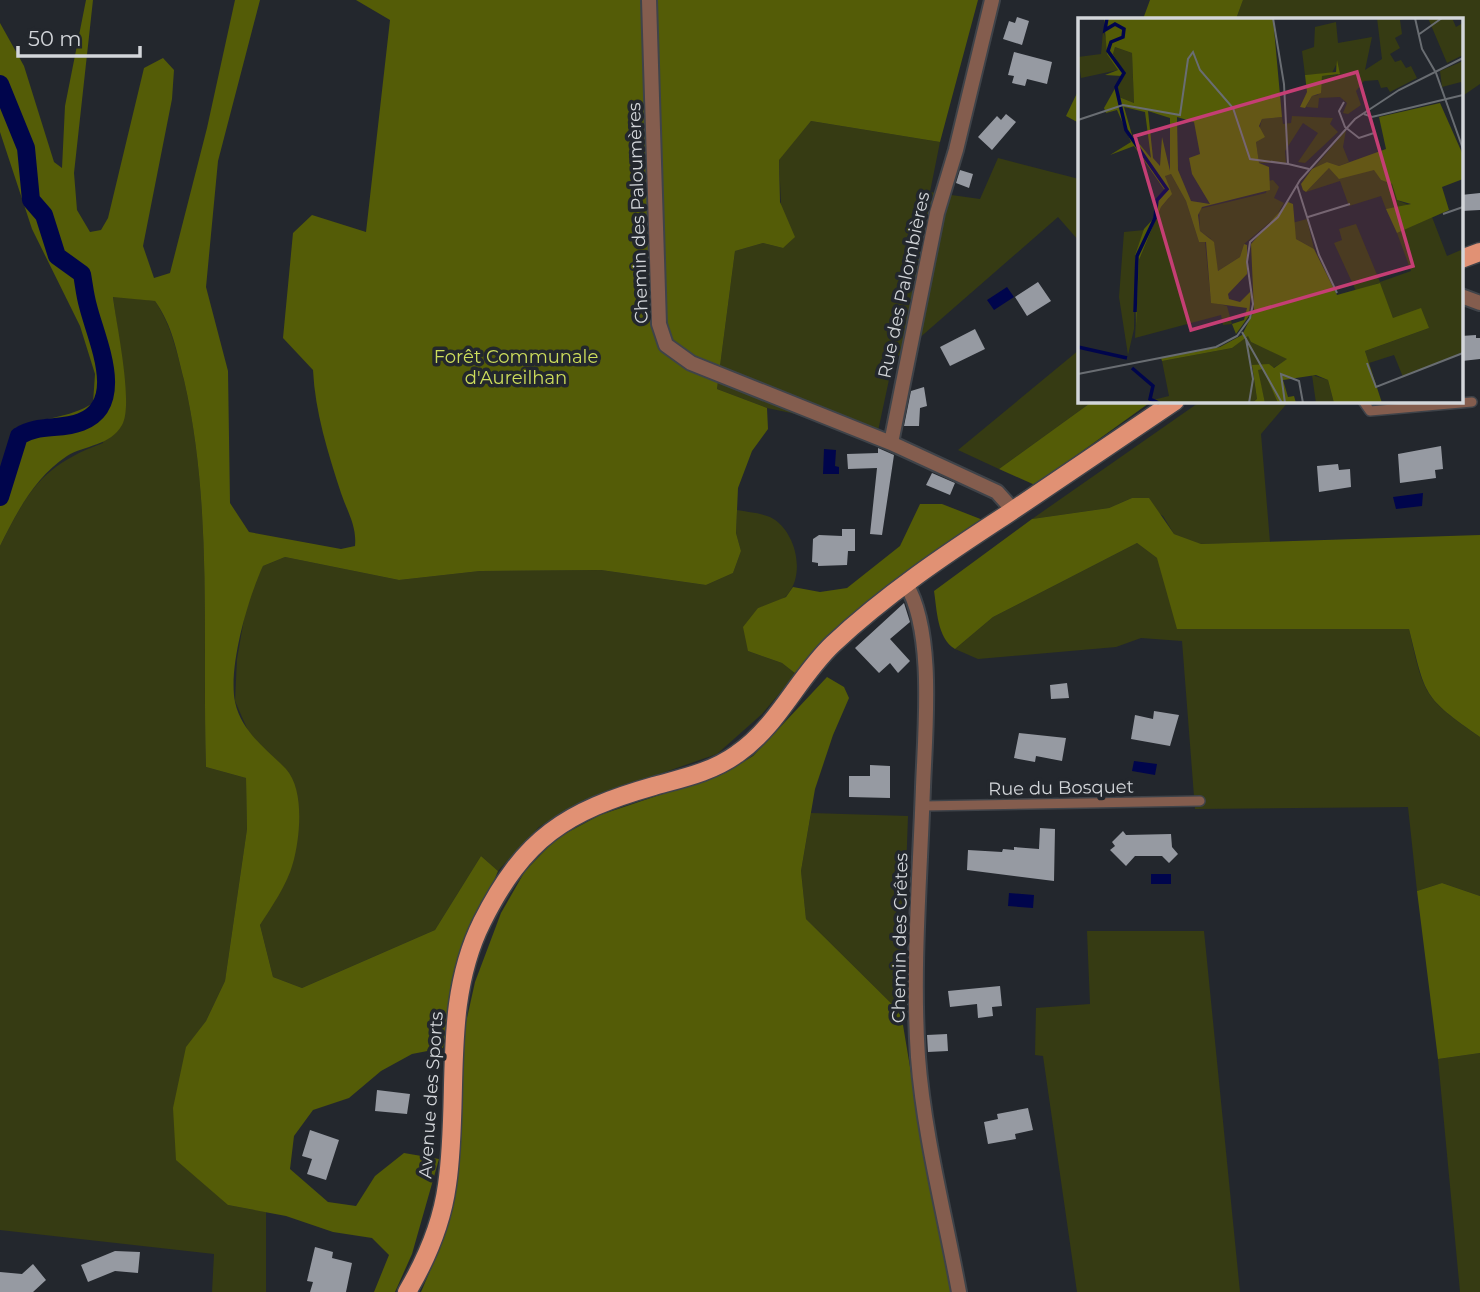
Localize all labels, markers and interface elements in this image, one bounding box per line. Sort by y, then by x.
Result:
scale bar [18,14,140,58]
inset map [1078,18,1462,402]
text: 50 m [28,26,82,51]
street label: Chemin des Paloumères [623,102,653,324]
street label: Rue des Palombières [873,189,935,380]
park label: Forêt Communale d'Aureilhan [434,346,598,389]
street label: Rue du Bosquet [988,776,1134,800]
street label: Chemin des Crêtes [888,852,912,1023]
street label: Avenue des Sports [414,1011,448,1179]

